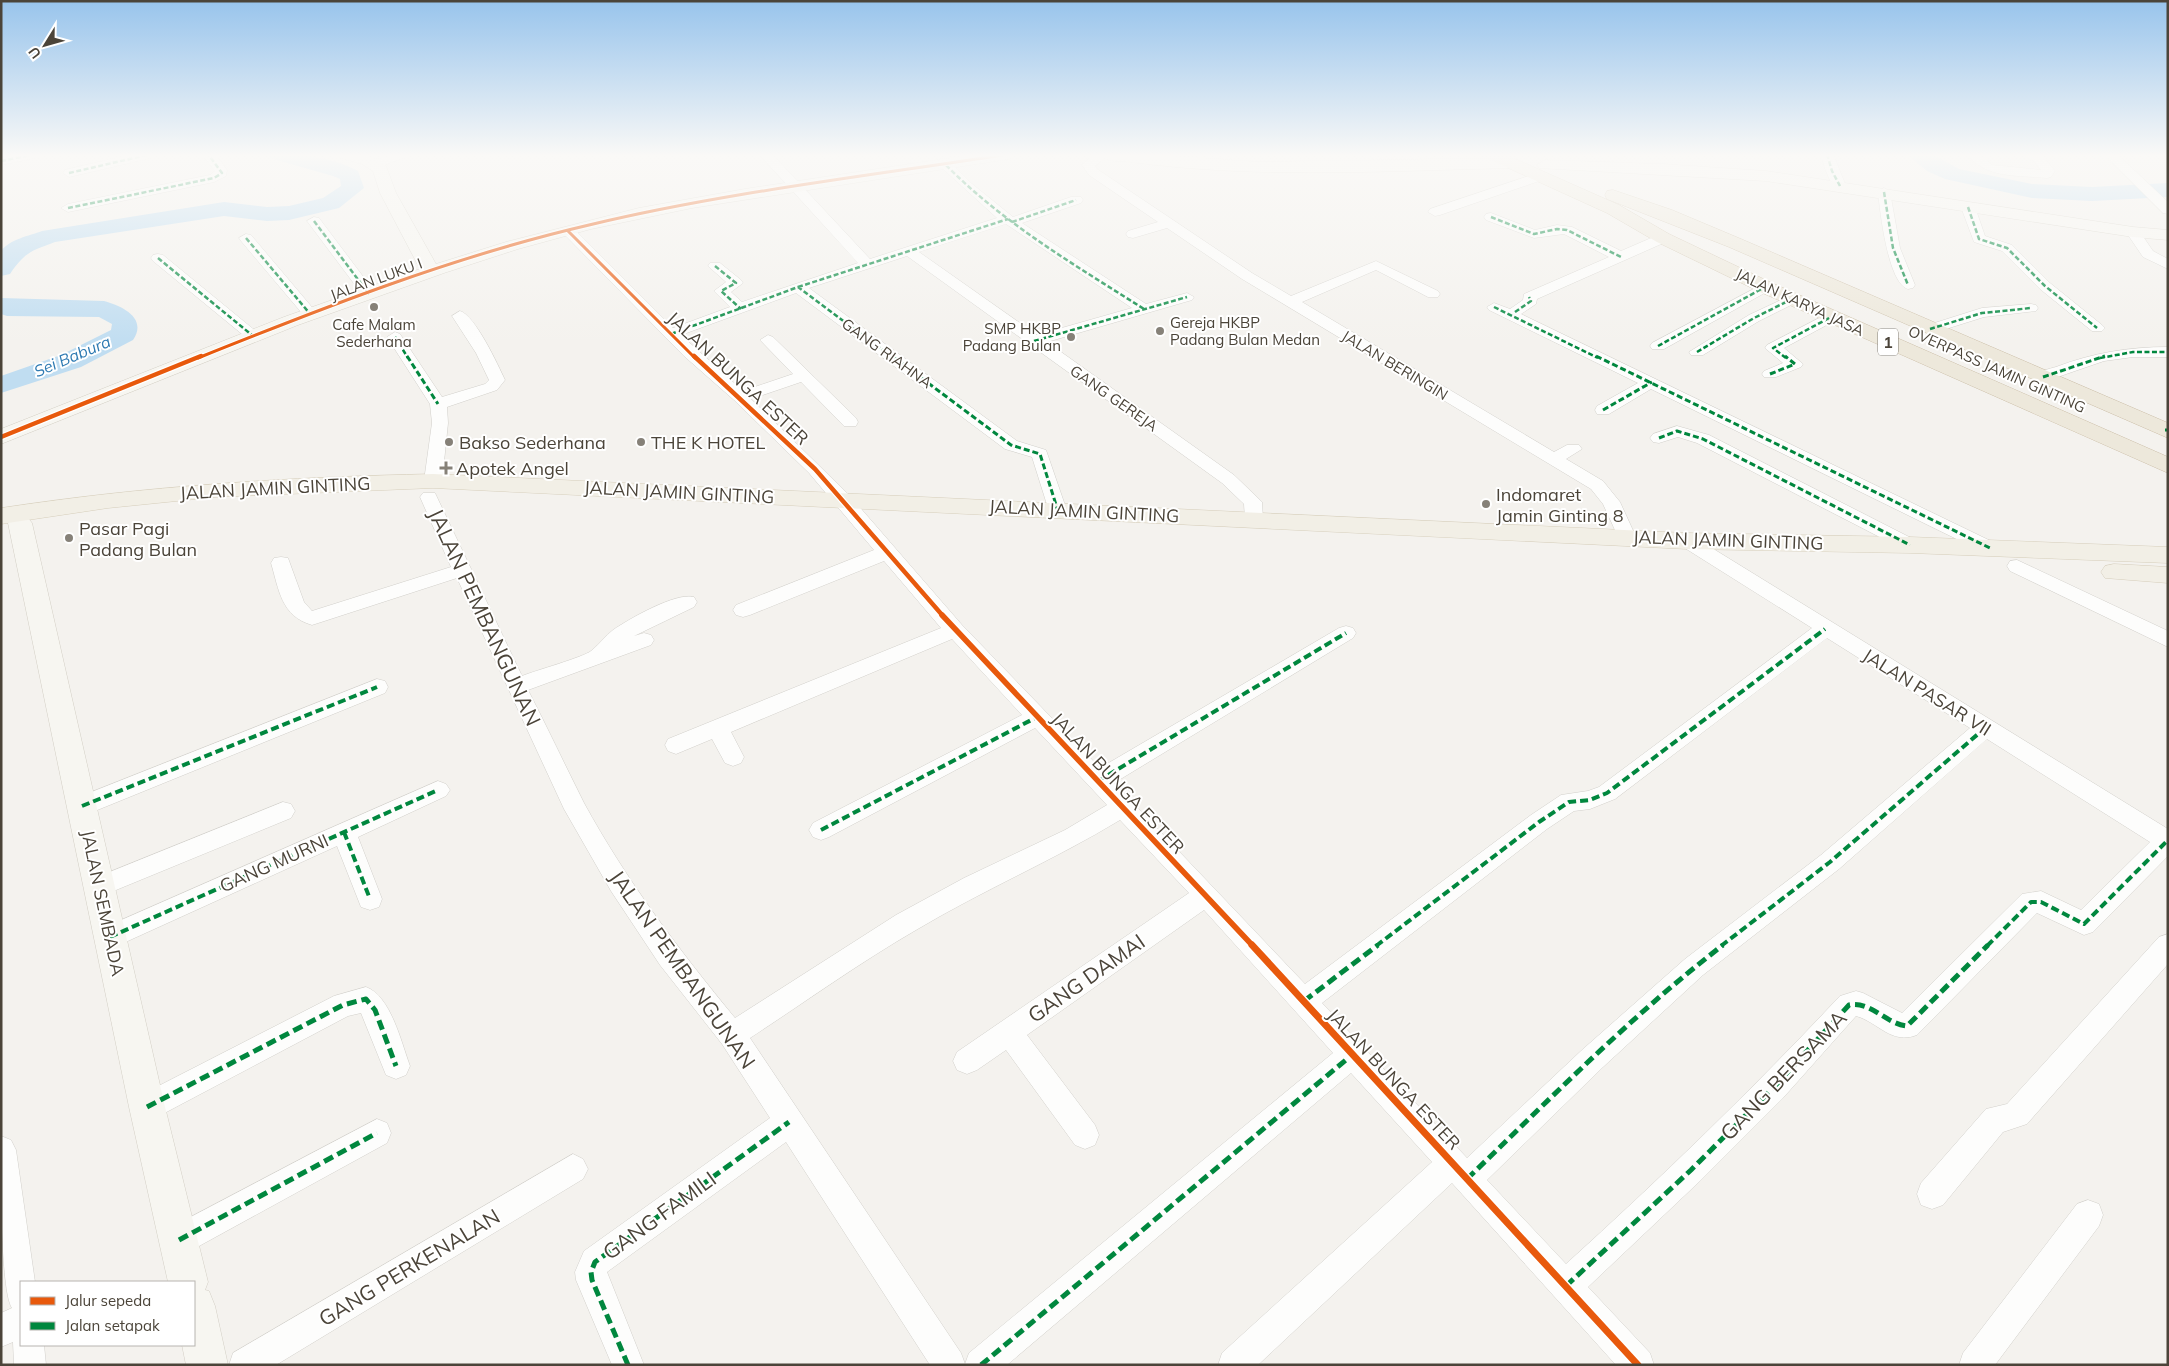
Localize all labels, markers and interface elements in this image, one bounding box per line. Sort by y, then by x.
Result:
north arrow [20,20,70,70]
text: U [24,43,45,62]
street label: JALAN LUKU I [327,254,425,304]
street label: JALAN KARYA JASA [1733,264,1867,340]
marker: Cafe Malam Sederhana [368,301,380,313]
street label: JALAN BUNGA ESTER [662,306,814,450]
place label: Gereja HKBP Padang Bulan Medan [1170,313,1320,349]
street label: GANG RIAHNA [838,314,936,392]
place label: Cafe Malam Sederhana [332,315,416,351]
place label: SMP HKBP Padang Bulan [963,319,1061,355]
street label: OVERPASS JAMIN GINTING [1905,321,2089,417]
marker: Gereja HKBP Padang Bulan Medan [1154,325,1166,337]
street label: JALAN BERINGIN [1338,326,1452,404]
road number: 1 [1878,328,1898,356]
water label: Sei Babura [31,331,114,381]
marker: SMP HKBP Padang Bulan [1065,331,1077,343]
street label: GANG GEREJA [1066,361,1162,435]
place label: Bakso Sederhana [459,431,606,454]
place label: THE K HOTEL [651,431,765,454]
marker: Bakso Sederhana [443,436,455,448]
marker: THE K HOTEL [635,436,647,448]
place label: Apotek Angel [456,457,569,480]
marker: Apotek Angel [440,462,452,474]
street label: JALAN JAMIN GINTING [179,472,371,504]
street label: JALAN JAMIN GINTING [583,476,775,508]
place label: Indomaret Jamin Ginting 8 [1496,483,1624,527]
street label: JALAN JAMIN GINTING [988,495,1180,527]
marker: Indomaret Jamin Ginting 8 [1480,498,1492,510]
street label: JALAN PEMBANGUNAN [423,504,547,730]
place label: Pasar Pagi Padang Bulan [79,517,197,561]
street label: JALAN JAMIN GINTING [1632,525,1824,555]
marker: Pasar Pagi Padang Bulan [63,532,75,544]
street label: JALAN PASAR VII [1859,643,1995,741]
street label: JALAN BUNGA ESTER [1046,707,1190,859]
street label: JALAN SEMBADA [76,828,130,978]
street label: GANG MURNI [216,829,332,897]
street label: JALAN PEMBANGUNAN [604,865,762,1073]
street label: GANG DAMAI [1022,928,1150,1028]
street label: JALAN BUNGA ESTER [1322,1003,1466,1155]
street label: GANG BERSAMA [1714,1004,1852,1145]
street label: GANG FAMILI [597,1165,721,1265]
street label: GANG PERKENALAN [314,1203,504,1331]
legend [20,1281,195,1346]
text: Jalur sepeda [65,1291,151,1310]
text: Jalan setapak [65,1316,160,1335]

